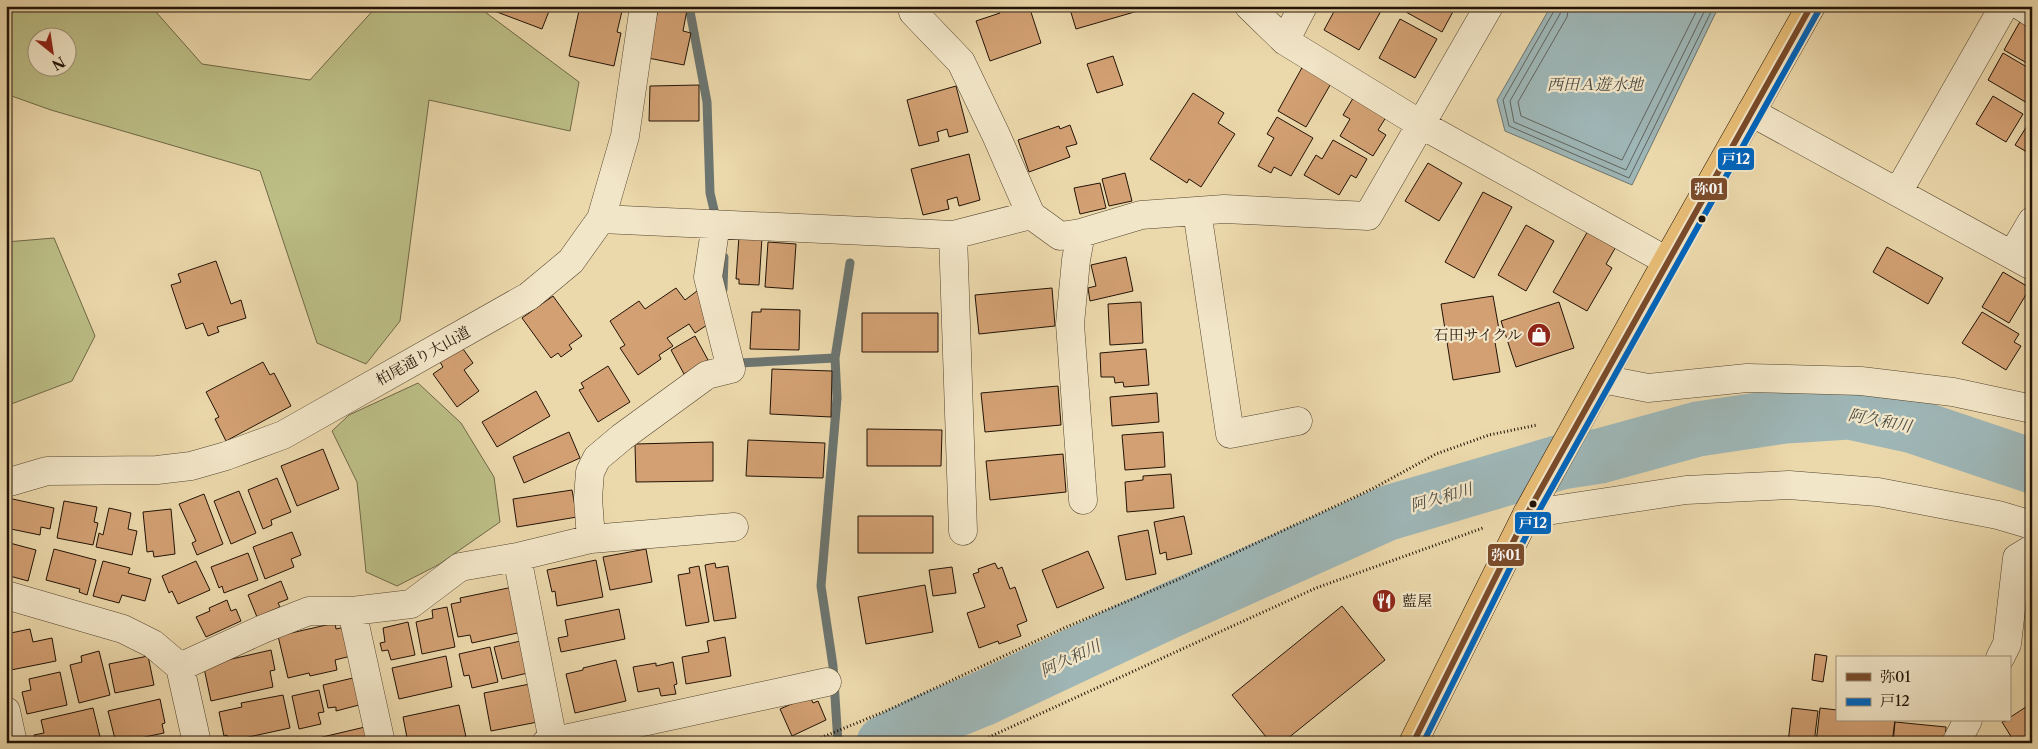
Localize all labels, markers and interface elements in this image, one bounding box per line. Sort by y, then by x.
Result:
north arrow [28,28,78,78]
text: N [49,52,68,74]
water label: 西田Ａ遊水地 [1547,74,1645,94]
line badge: 戸12 [1717,147,1755,171]
text: 戸12 [1722,150,1750,168]
line badge: 弥01 [1690,177,1728,201]
text: 弥01 [1694,180,1724,198]
unlabelled marker [1697,214,1707,224]
street label: 柏尾通り大山道 [372,322,473,389]
shop icon: 石田サイクル [1526,322,1552,348]
place label: 石田サイクル [1434,325,1522,344]
water label: 阿久和川 [1847,404,1915,436]
water label: 阿久和川 [1407,478,1476,515]
unlabelled marker [1528,499,1538,509]
line badge: 戸12 [1514,511,1552,535]
text: 戸12 [1519,514,1547,532]
line badge: 弥01 [1487,543,1525,567]
text: 弥01 [1491,546,1521,564]
restaurant icon: 藍屋 [1371,588,1397,614]
place label: 藍屋 [1402,591,1432,610]
water label: 阿久和川 [1037,635,1105,681]
legend [1836,656,2010,722]
text: 弥01 [1880,667,1912,686]
text: 戸12 [1880,691,1910,710]

